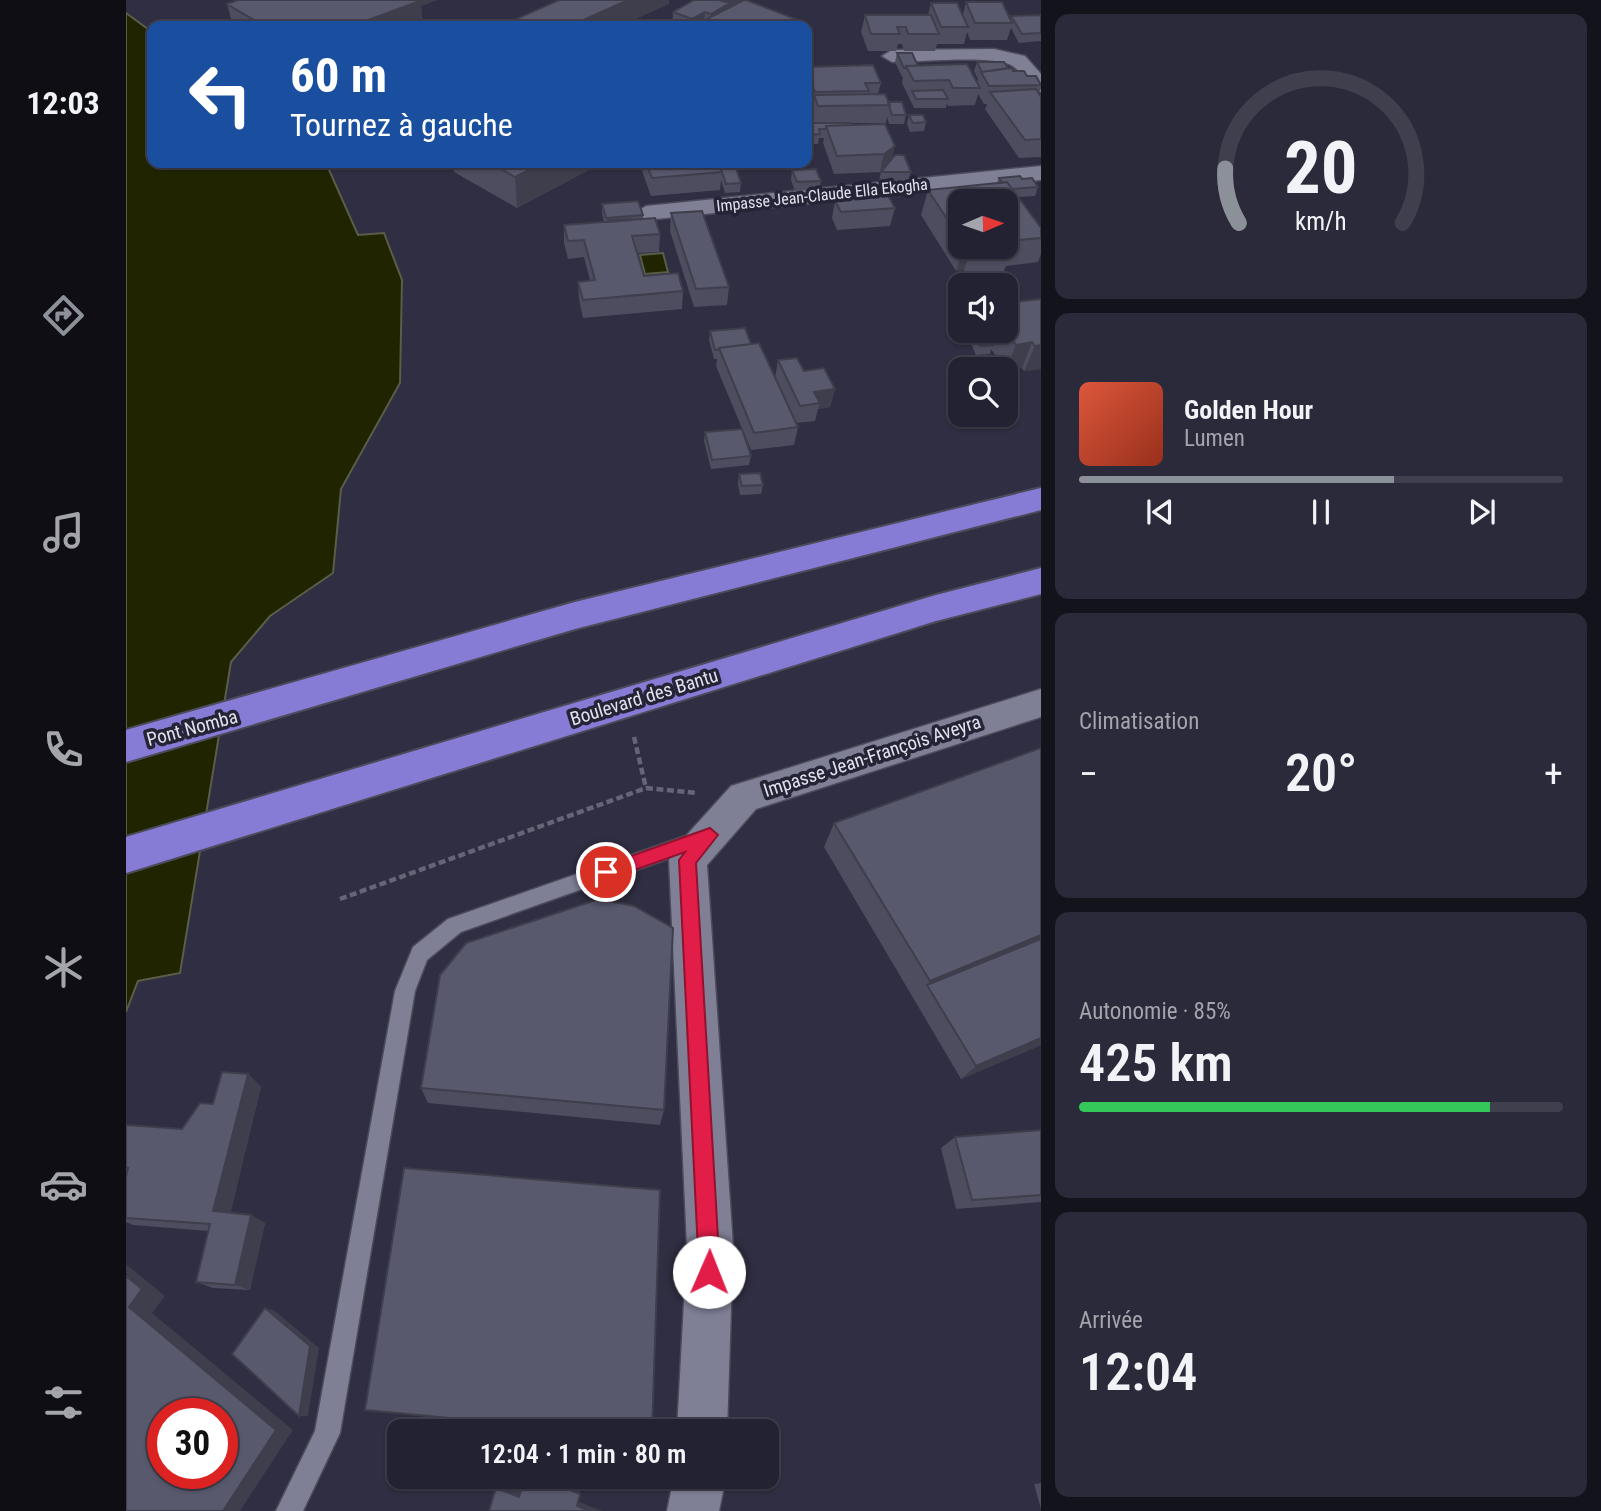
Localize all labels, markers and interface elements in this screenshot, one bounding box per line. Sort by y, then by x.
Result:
text: 60 m [290,47,387,104]
icon: left [175,49,266,140]
text: 12:03 [26,84,100,122]
text: Tournez à gauche [290,106,513,144]
text: 20 [1284,125,1358,211]
street label: Impasse Jean-Claude Ella Ekogha [715,174,929,216]
north arrow [948,189,1018,259]
map controls [948,189,1018,427]
text: km/h [1295,207,1347,236]
button: sound [948,273,1018,343]
icon: directions [39,291,88,340]
button: search [948,357,1018,427]
text: Golden Hour [1184,395,1313,425]
text: Lumen [1184,425,1245,452]
icon: previous [1141,493,1179,531]
icon: pause [1302,493,1340,531]
icon: next [1463,493,1501,531]
icon: music [39,508,88,557]
street label: Boulevard des Bantu [567,664,721,730]
street label: Pont Nomba [144,705,240,751]
text: Climatisation [1079,708,1199,735]
street label: Impasse Jean-François Aveyra [760,710,984,802]
icon: phone [39,725,88,774]
text: 20° [1285,743,1357,804]
text: − [1079,752,1098,796]
text: + [1544,752,1563,796]
pin [576,842,636,902]
icon: arrive [587,853,625,891]
icon: climate [39,943,88,992]
text: Autonomie · 85% [1079,998,1231,1025]
text: 425 km [1079,1033,1233,1094]
icon: car [39,1160,88,1209]
position arrow [672,1235,746,1309]
text: Arrivée [1079,1307,1143,1334]
text: 12:04 [1079,1342,1197,1403]
icon: filters [39,1378,88,1427]
speed limit sign: 30 [147,1398,238,1489]
text: 12:04 · 1 min · 80 m [480,1439,686,1469]

